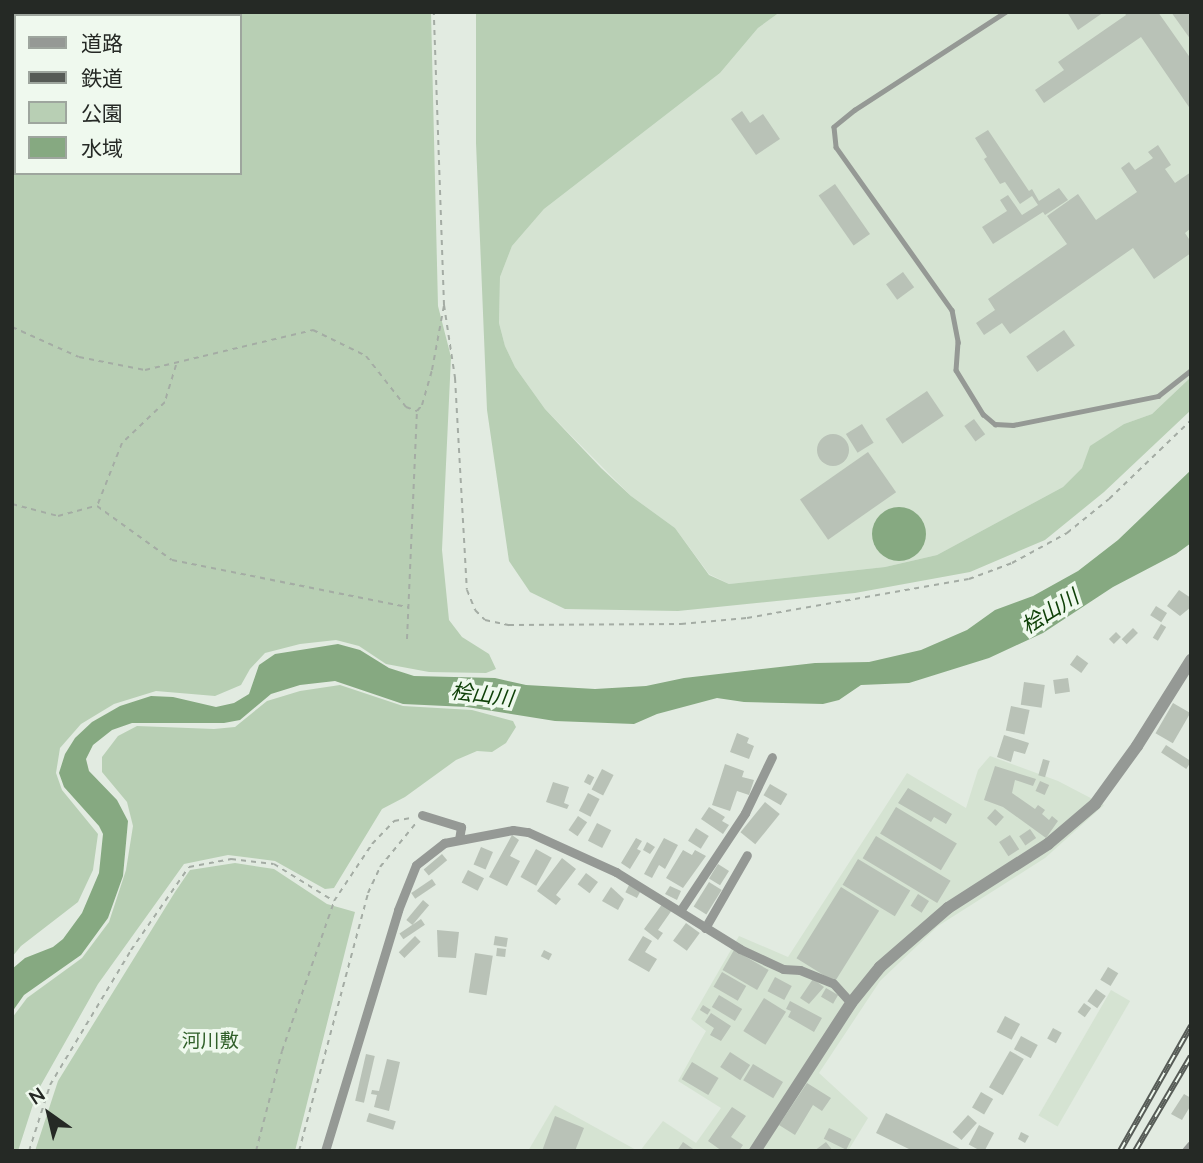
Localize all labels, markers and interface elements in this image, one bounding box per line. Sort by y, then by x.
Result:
legend [14,14,242,175]
text: 道路 [81,30,123,58]
text: 鉄道 [81,65,123,93]
text: 公園 [81,100,123,128]
text: 水域 [81,135,123,163]
water label: 桧山川 [1017,585,1083,639]
water label: 桧山川 [449,679,515,711]
park label: 河川敷 [182,1031,238,1053]
north arrow [14,1079,84,1149]
text: N [24,1082,50,1111]

